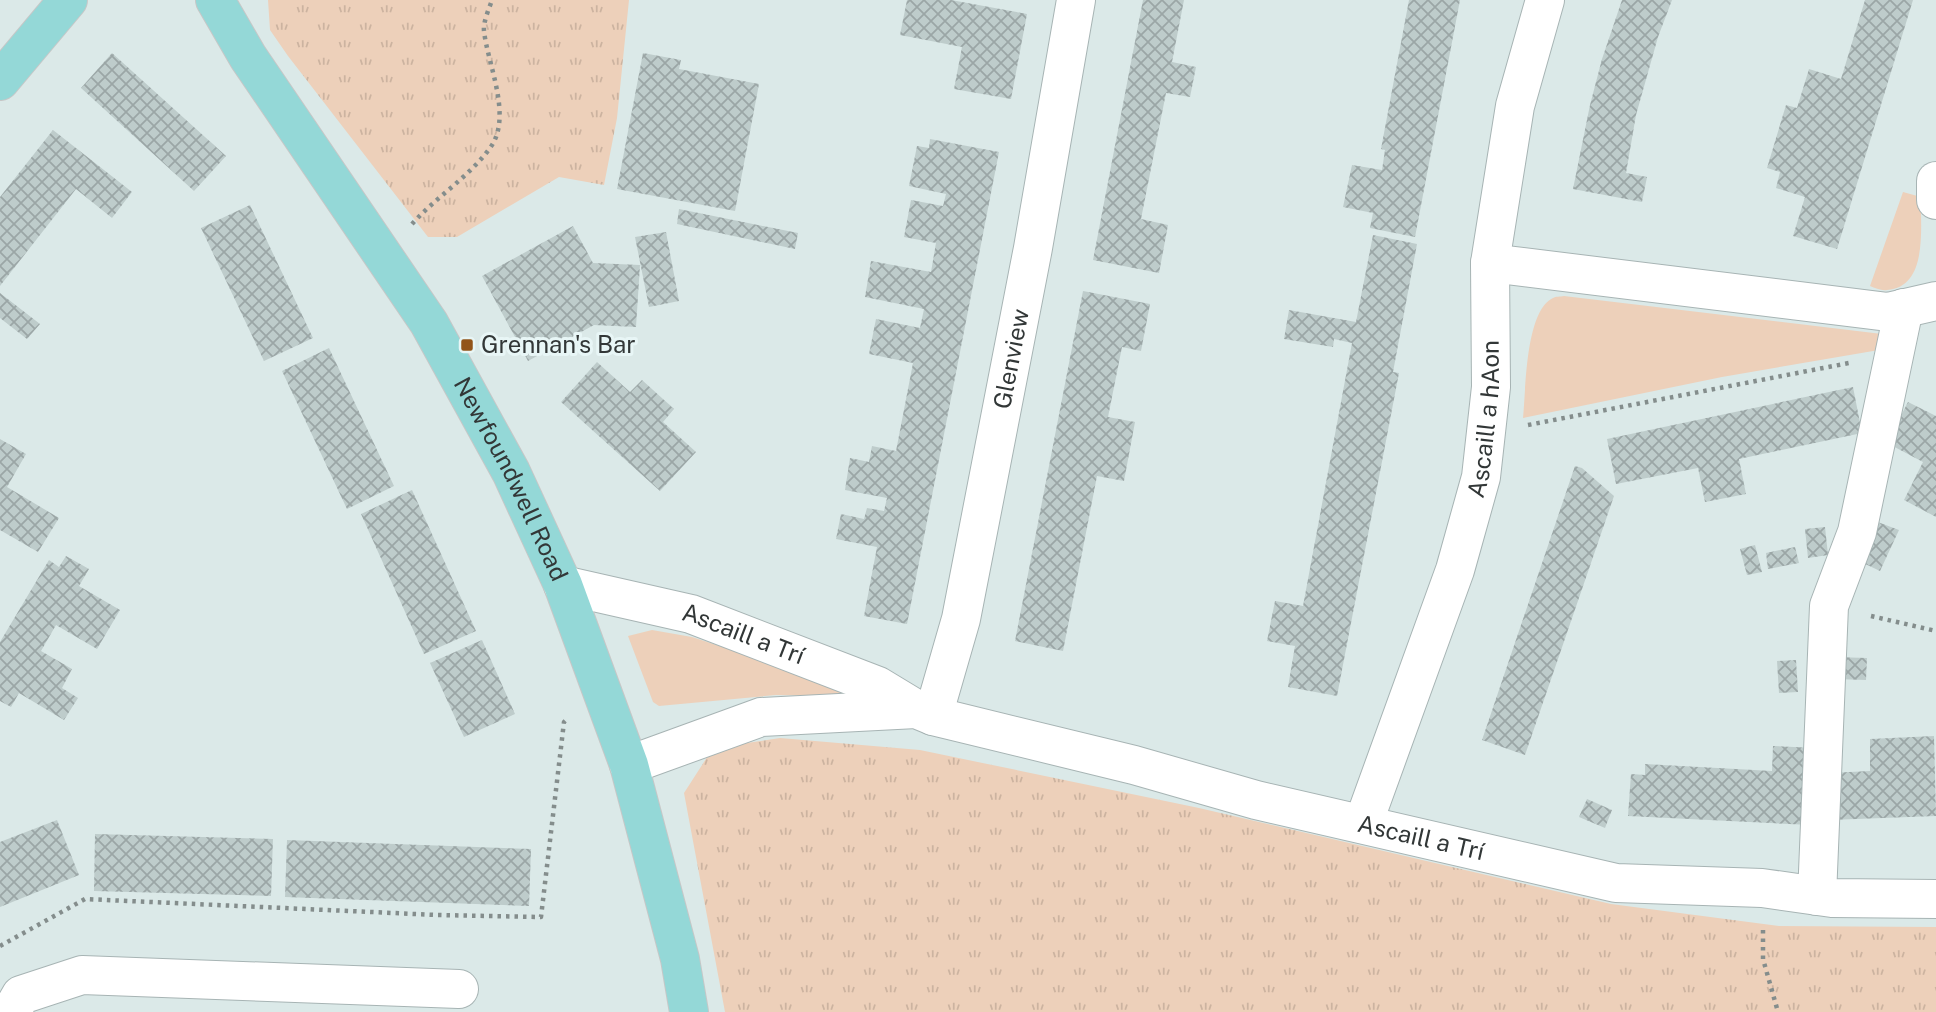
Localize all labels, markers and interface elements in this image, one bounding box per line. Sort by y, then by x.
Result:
street label: Glenview [987,306,1034,411]
place label: Grennan's Bar [481,330,636,358]
marker: Grennan's Bar [459,337,475,353]
street label: Ascaill a hAon [1461,340,1504,501]
street label: Newfoundwell Road [449,372,574,585]
street label: Ascaill a Trí [680,597,810,670]
street label: Ascaill a Trí [1355,809,1488,865]

